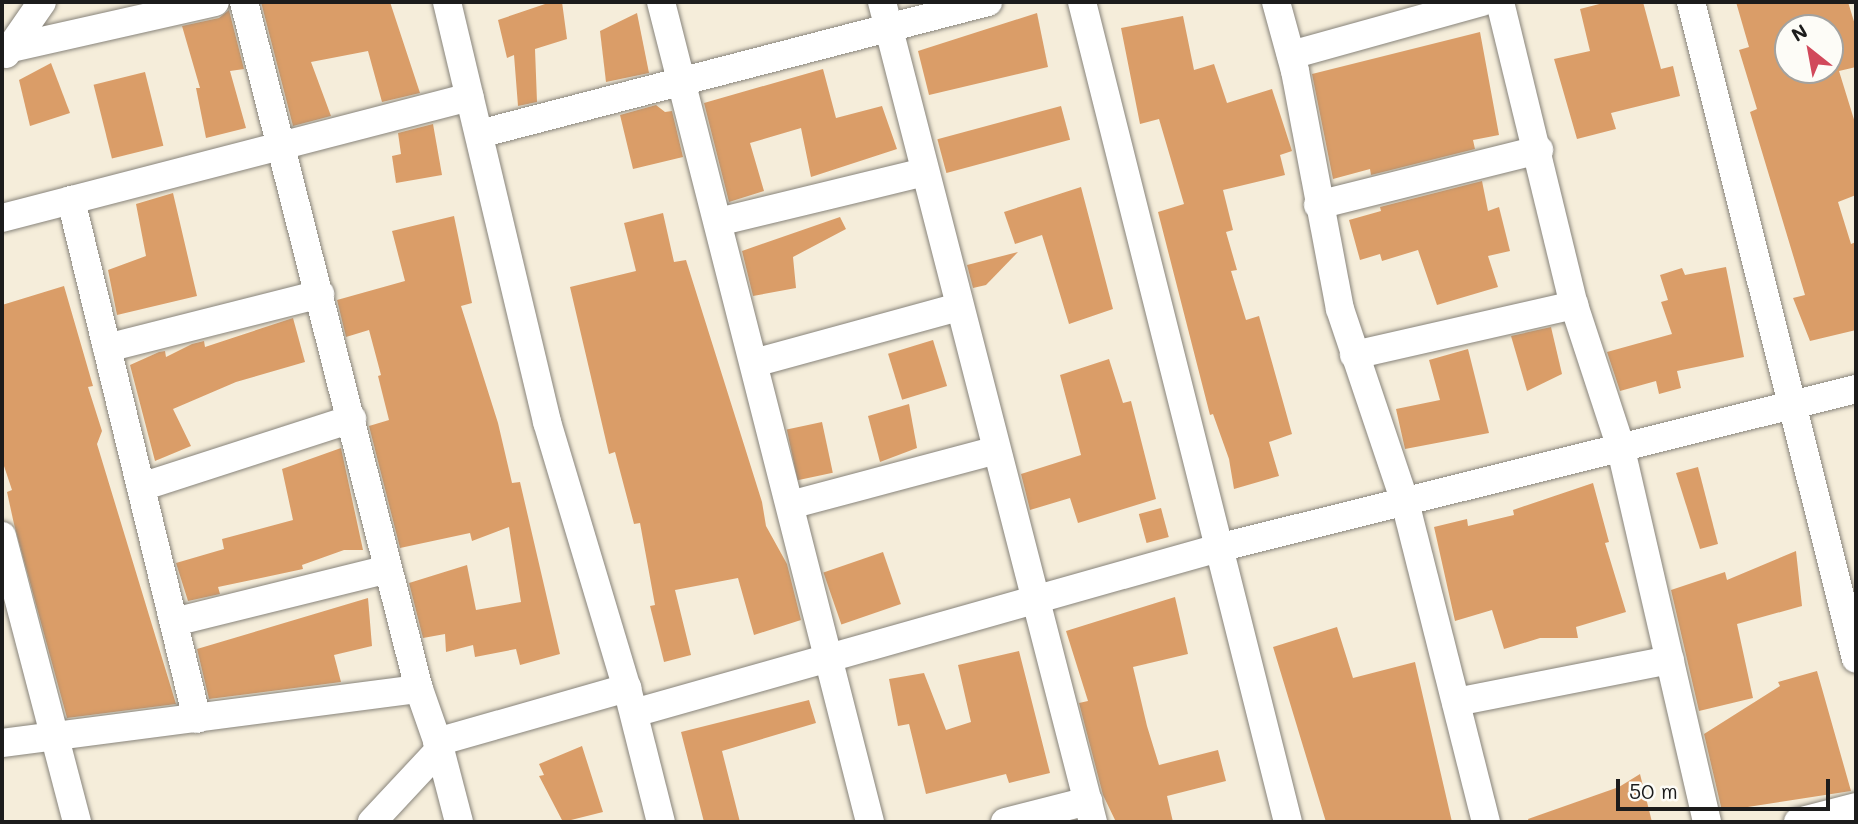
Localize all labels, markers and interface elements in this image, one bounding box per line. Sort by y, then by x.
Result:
north arrow [1774,14,1844,84]
text: N [1786,18,1812,47]
scale bar [1620,764,1834,808]
text: 50 m [1629,777,1678,804]

